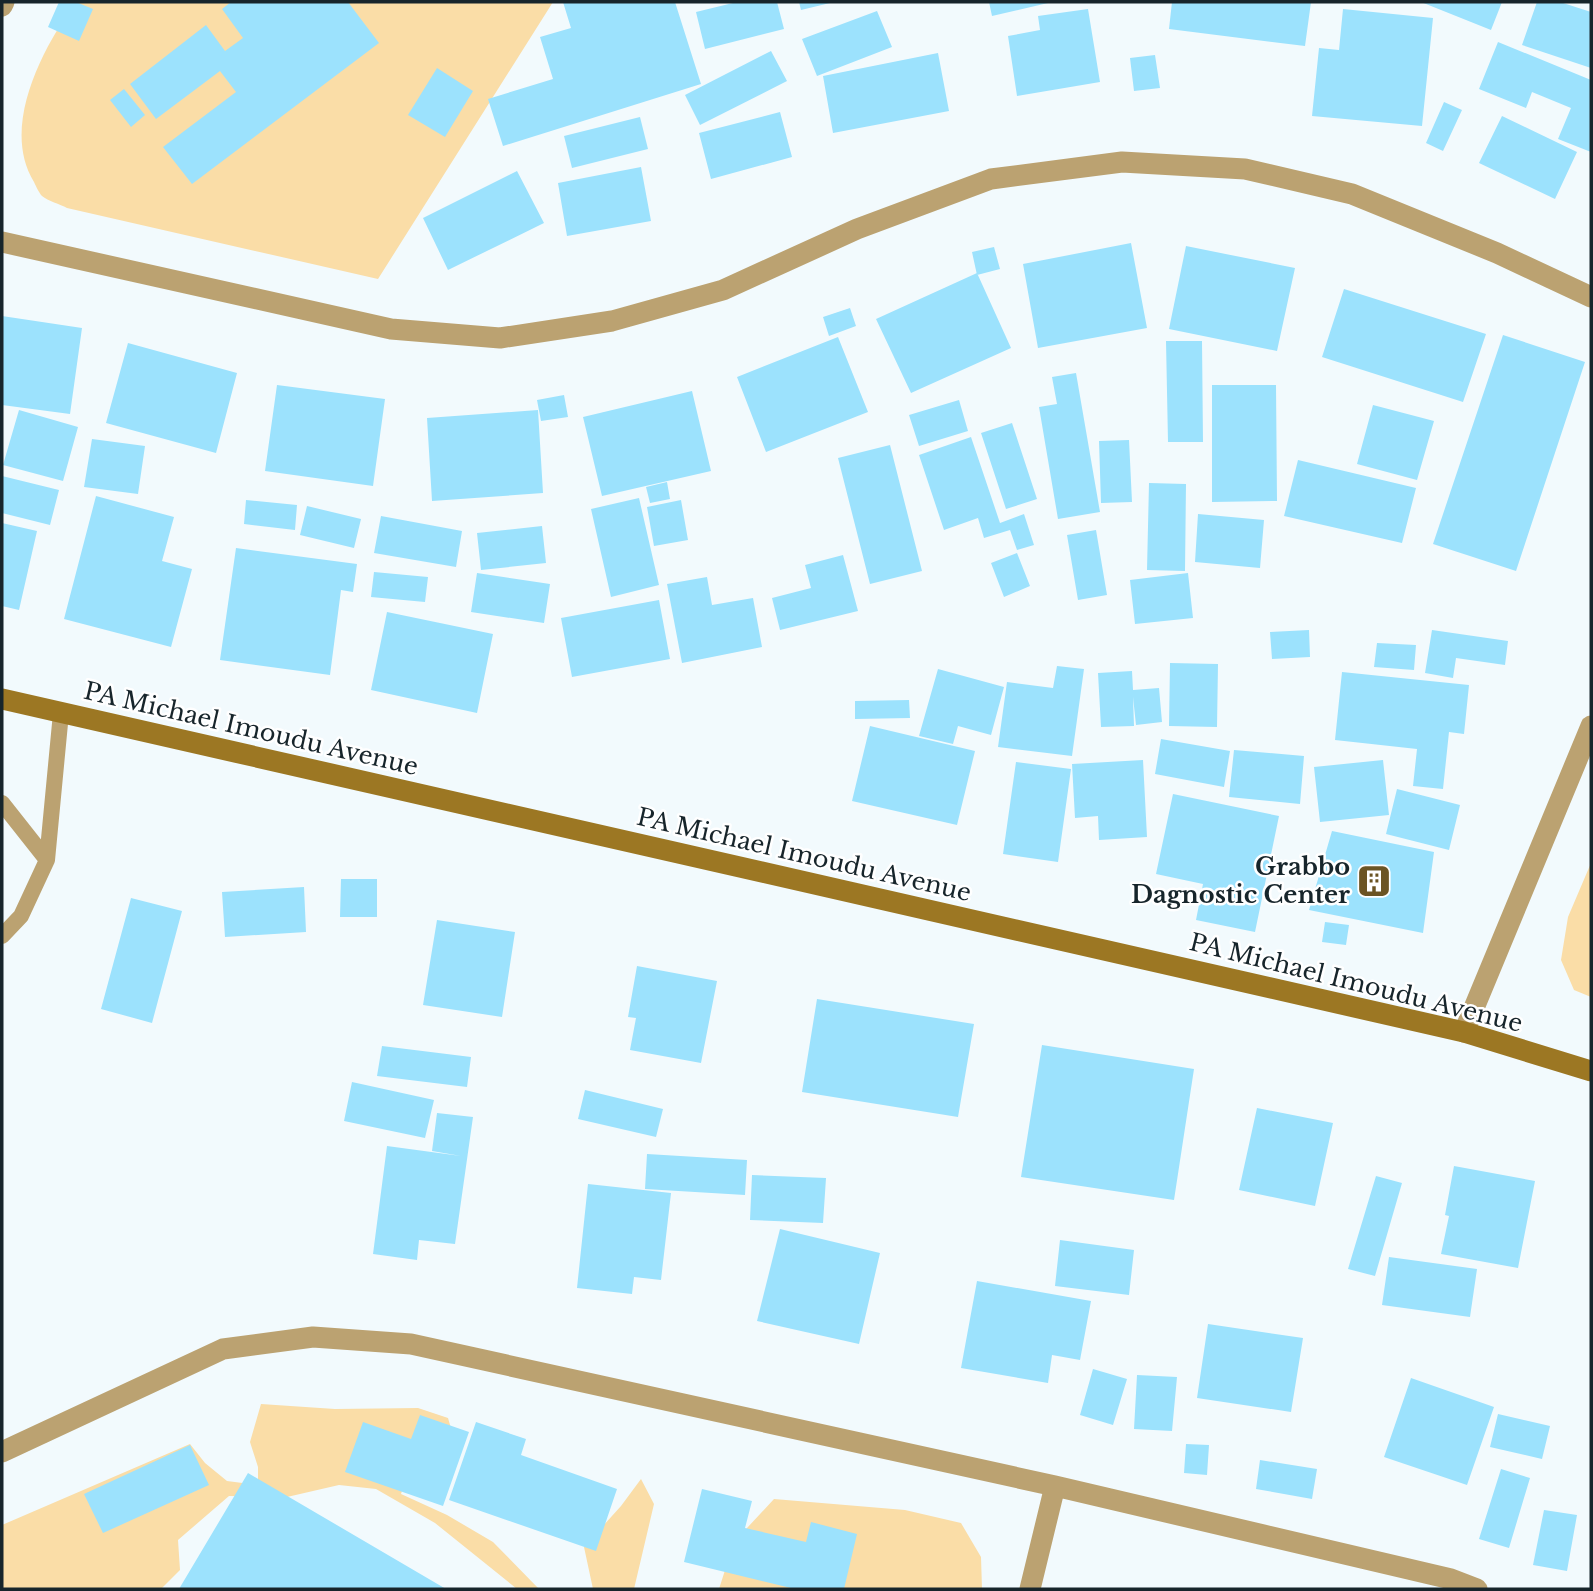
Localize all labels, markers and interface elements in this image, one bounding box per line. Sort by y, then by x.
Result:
street label: PA Michael Imoudu Avenue [81,676,421,781]
street label: PA Michael Imoudu Avenue [634,802,974,907]
place label: Grabbo Dagnostic Center [1131,852,1350,909]
building icon: Grabbo Dagnostic Center [1355,862,1393,900]
street label: PA Michael Imoudu Avenue [1187,927,1526,1038]

